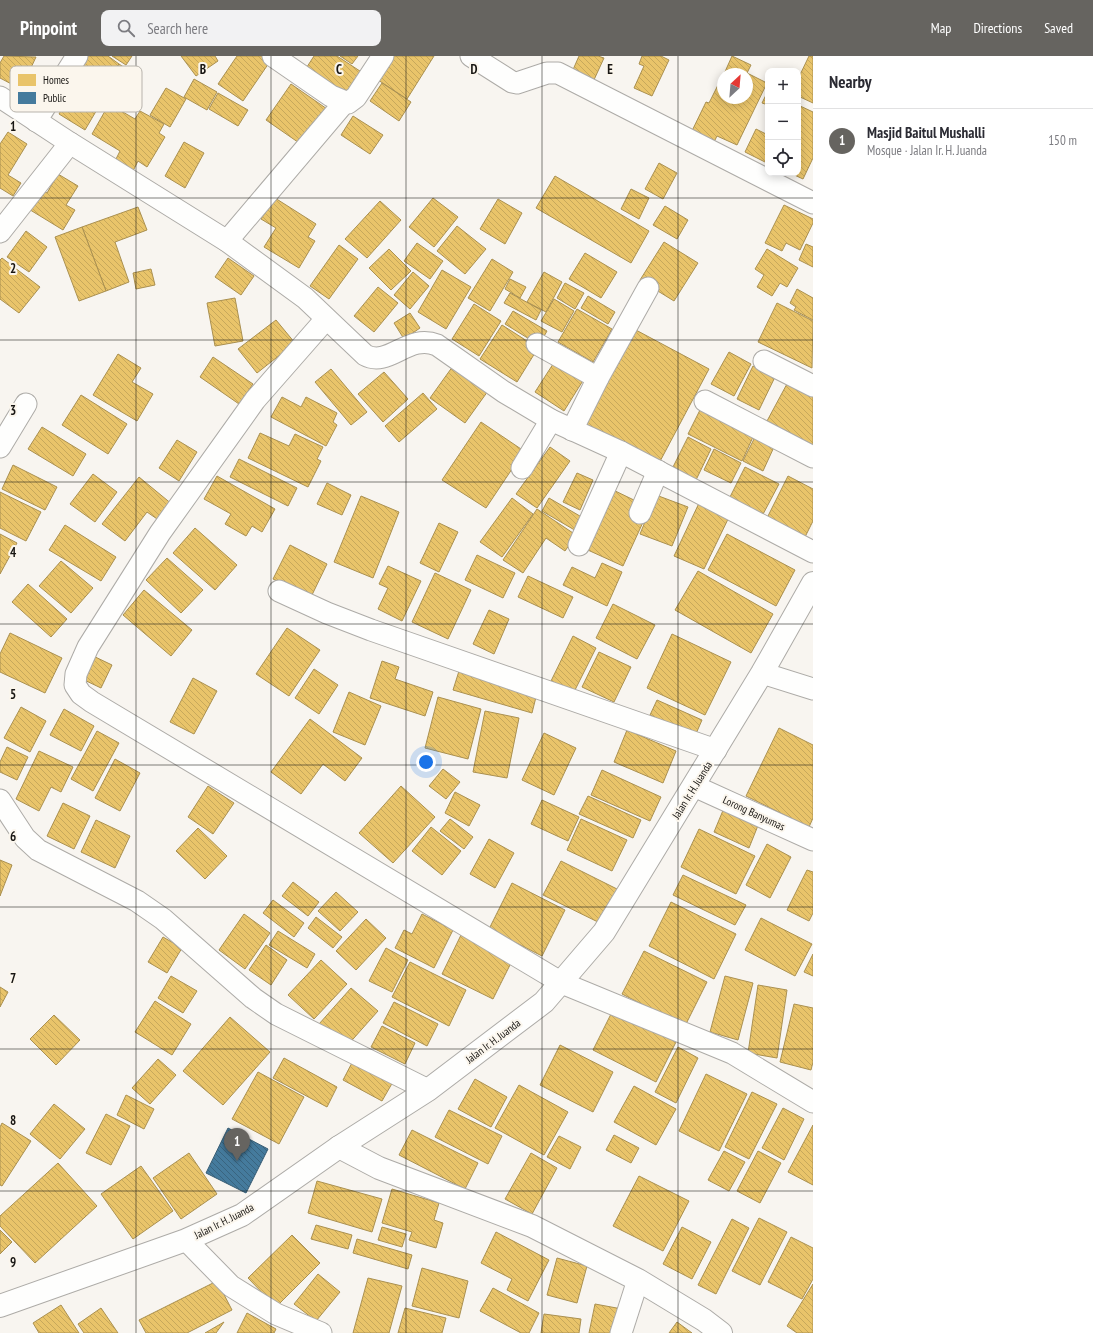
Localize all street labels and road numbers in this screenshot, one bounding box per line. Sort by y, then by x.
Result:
street label: Jalan Ir. H. Juanda [668,759,715,822]
street label: Lorong Banyumas [721,792,788,834]
street label: Jalan Ir. H. Juanda [462,1016,523,1067]
street label: Jalan Ir. H. Juanda [191,1200,256,1242]

